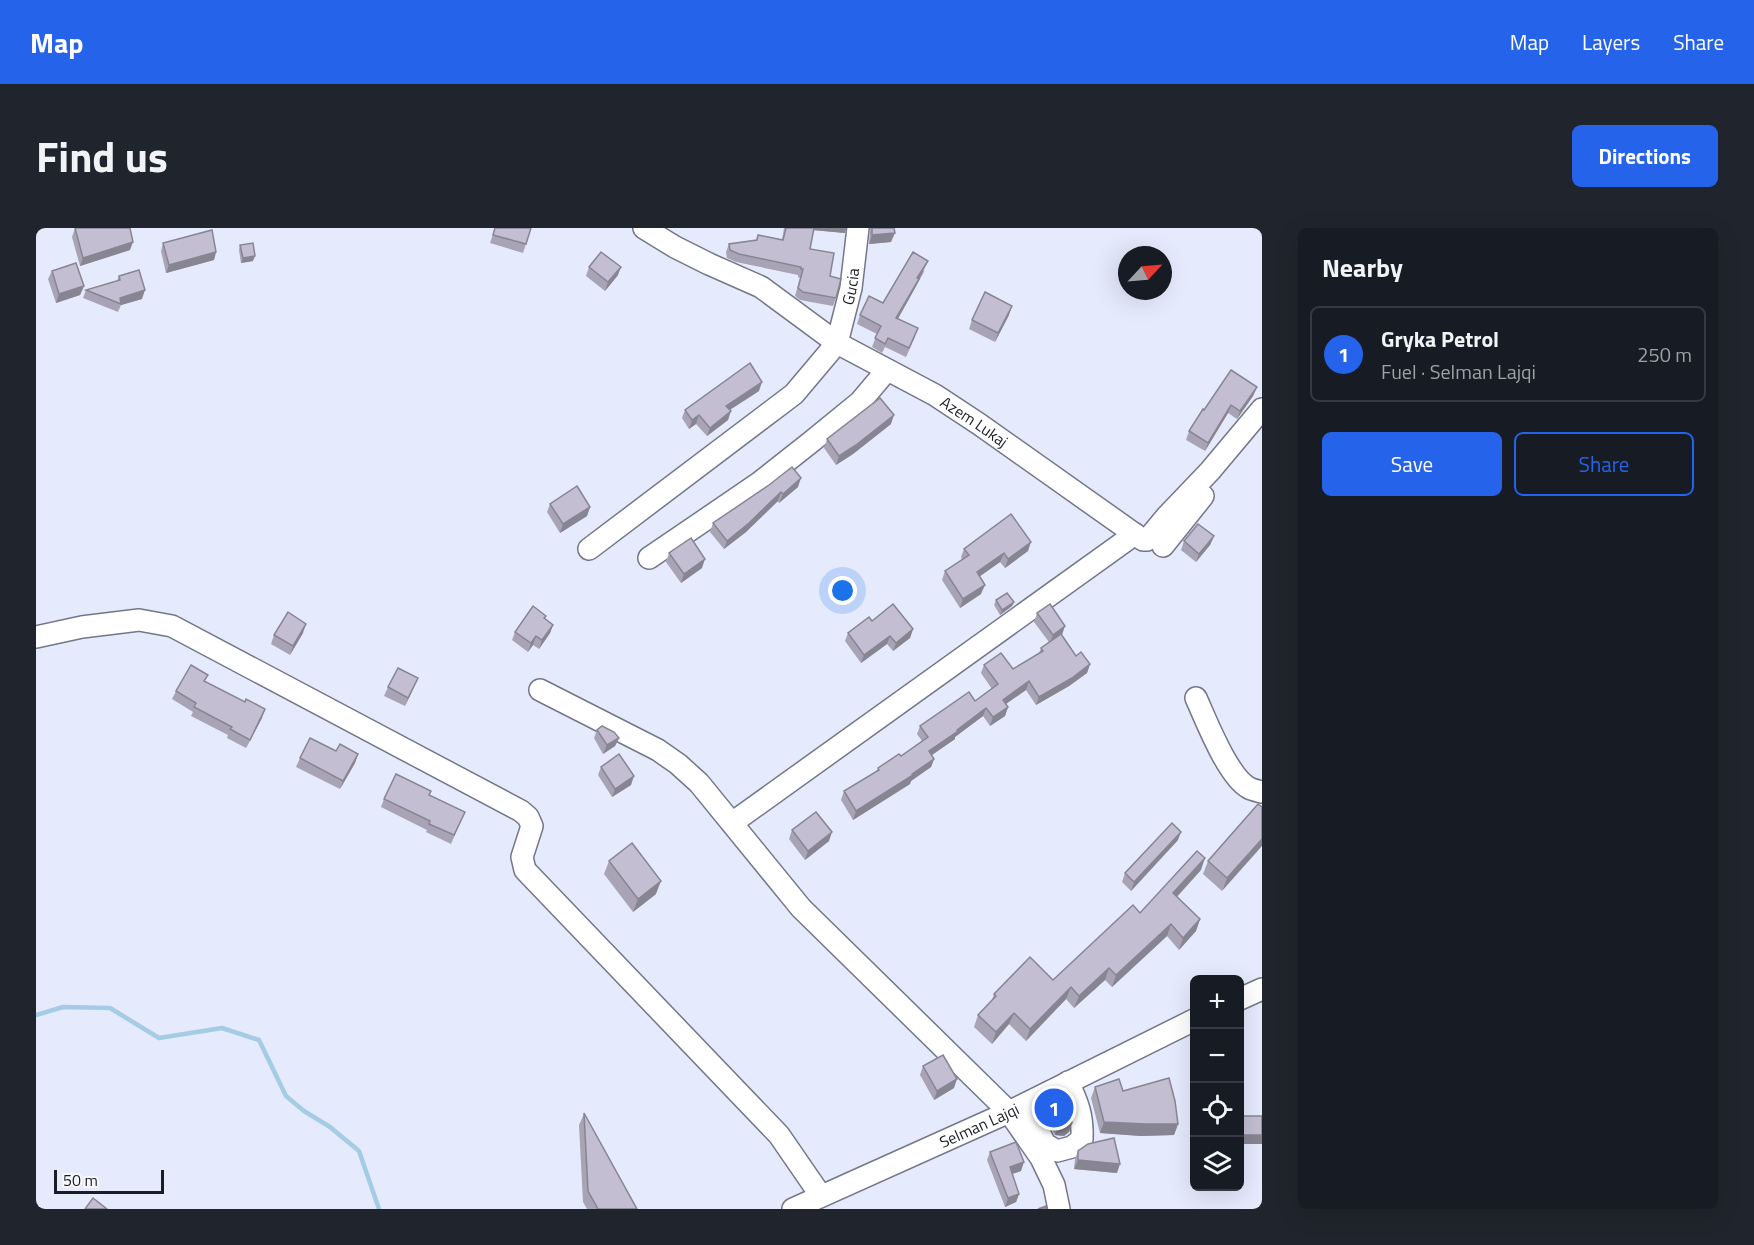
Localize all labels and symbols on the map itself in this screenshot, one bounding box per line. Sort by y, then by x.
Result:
north arrow [1118,246,1172,300]
street label: Gucia [835,267,865,307]
street label: Azem Lukaj [936,390,1013,453]
your location [828,576,857,605]
pin: 1 [1034,1086,1074,1130]
street label: Selman Lajqi [935,1097,1023,1154]
scale bar [54,1167,164,1194]

